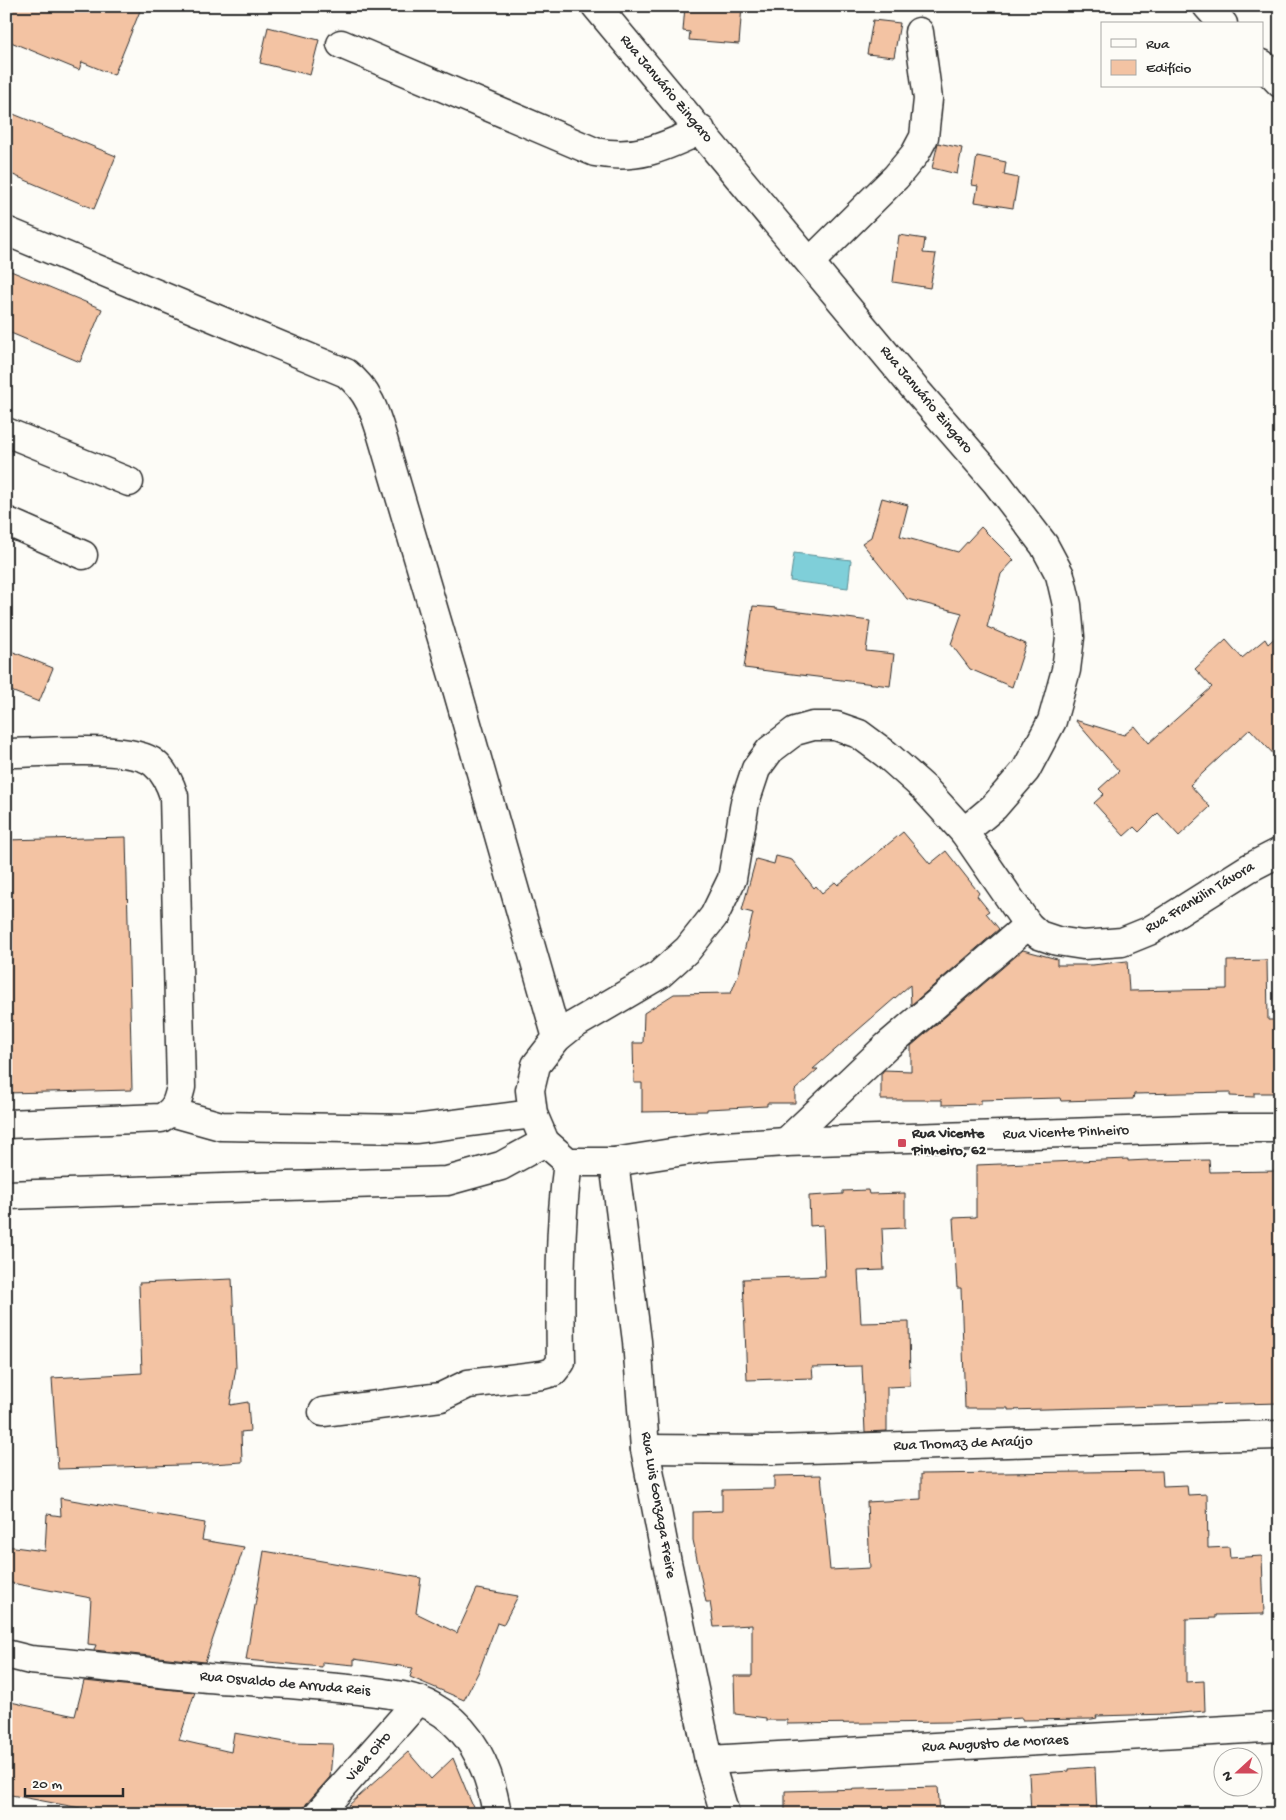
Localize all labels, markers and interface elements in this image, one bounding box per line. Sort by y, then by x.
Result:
legend [1101,22,1264,88]
street label: Rua Januário Zingaro [616,31,717,147]
text: Rua [1146,36,1170,54]
text: Edifício [1146,60,1192,78]
street label: Rua Januário Zingaro [876,342,977,458]
street label: Rua Frankilin Távora [1142,858,1259,938]
street label: Rua Vicente Pinheiro [1002,1122,1130,1144]
place label: Rua Vicente Pinheiro, 62 [911,1125,987,1160]
marker: Rua Vicente Pinheiro, 62 [896,1137,908,1149]
street label: Rua Luis Gonzaga Freire [636,1430,680,1580]
street label: Rua Thomaz de Araújo [893,1433,1033,1455]
street label: Rua Osvaldo de Arruda Reis [199,1668,372,1700]
street label: Viela Oito [342,1728,396,1787]
street label: Rua Augusto de Moraes [921,1731,1069,1757]
north arrow [1214,1748,1264,1798]
scale bar [25,1765,122,1797]
text: N [1219,1768,1238,1783]
text: 20 m [32,1776,62,1794]

